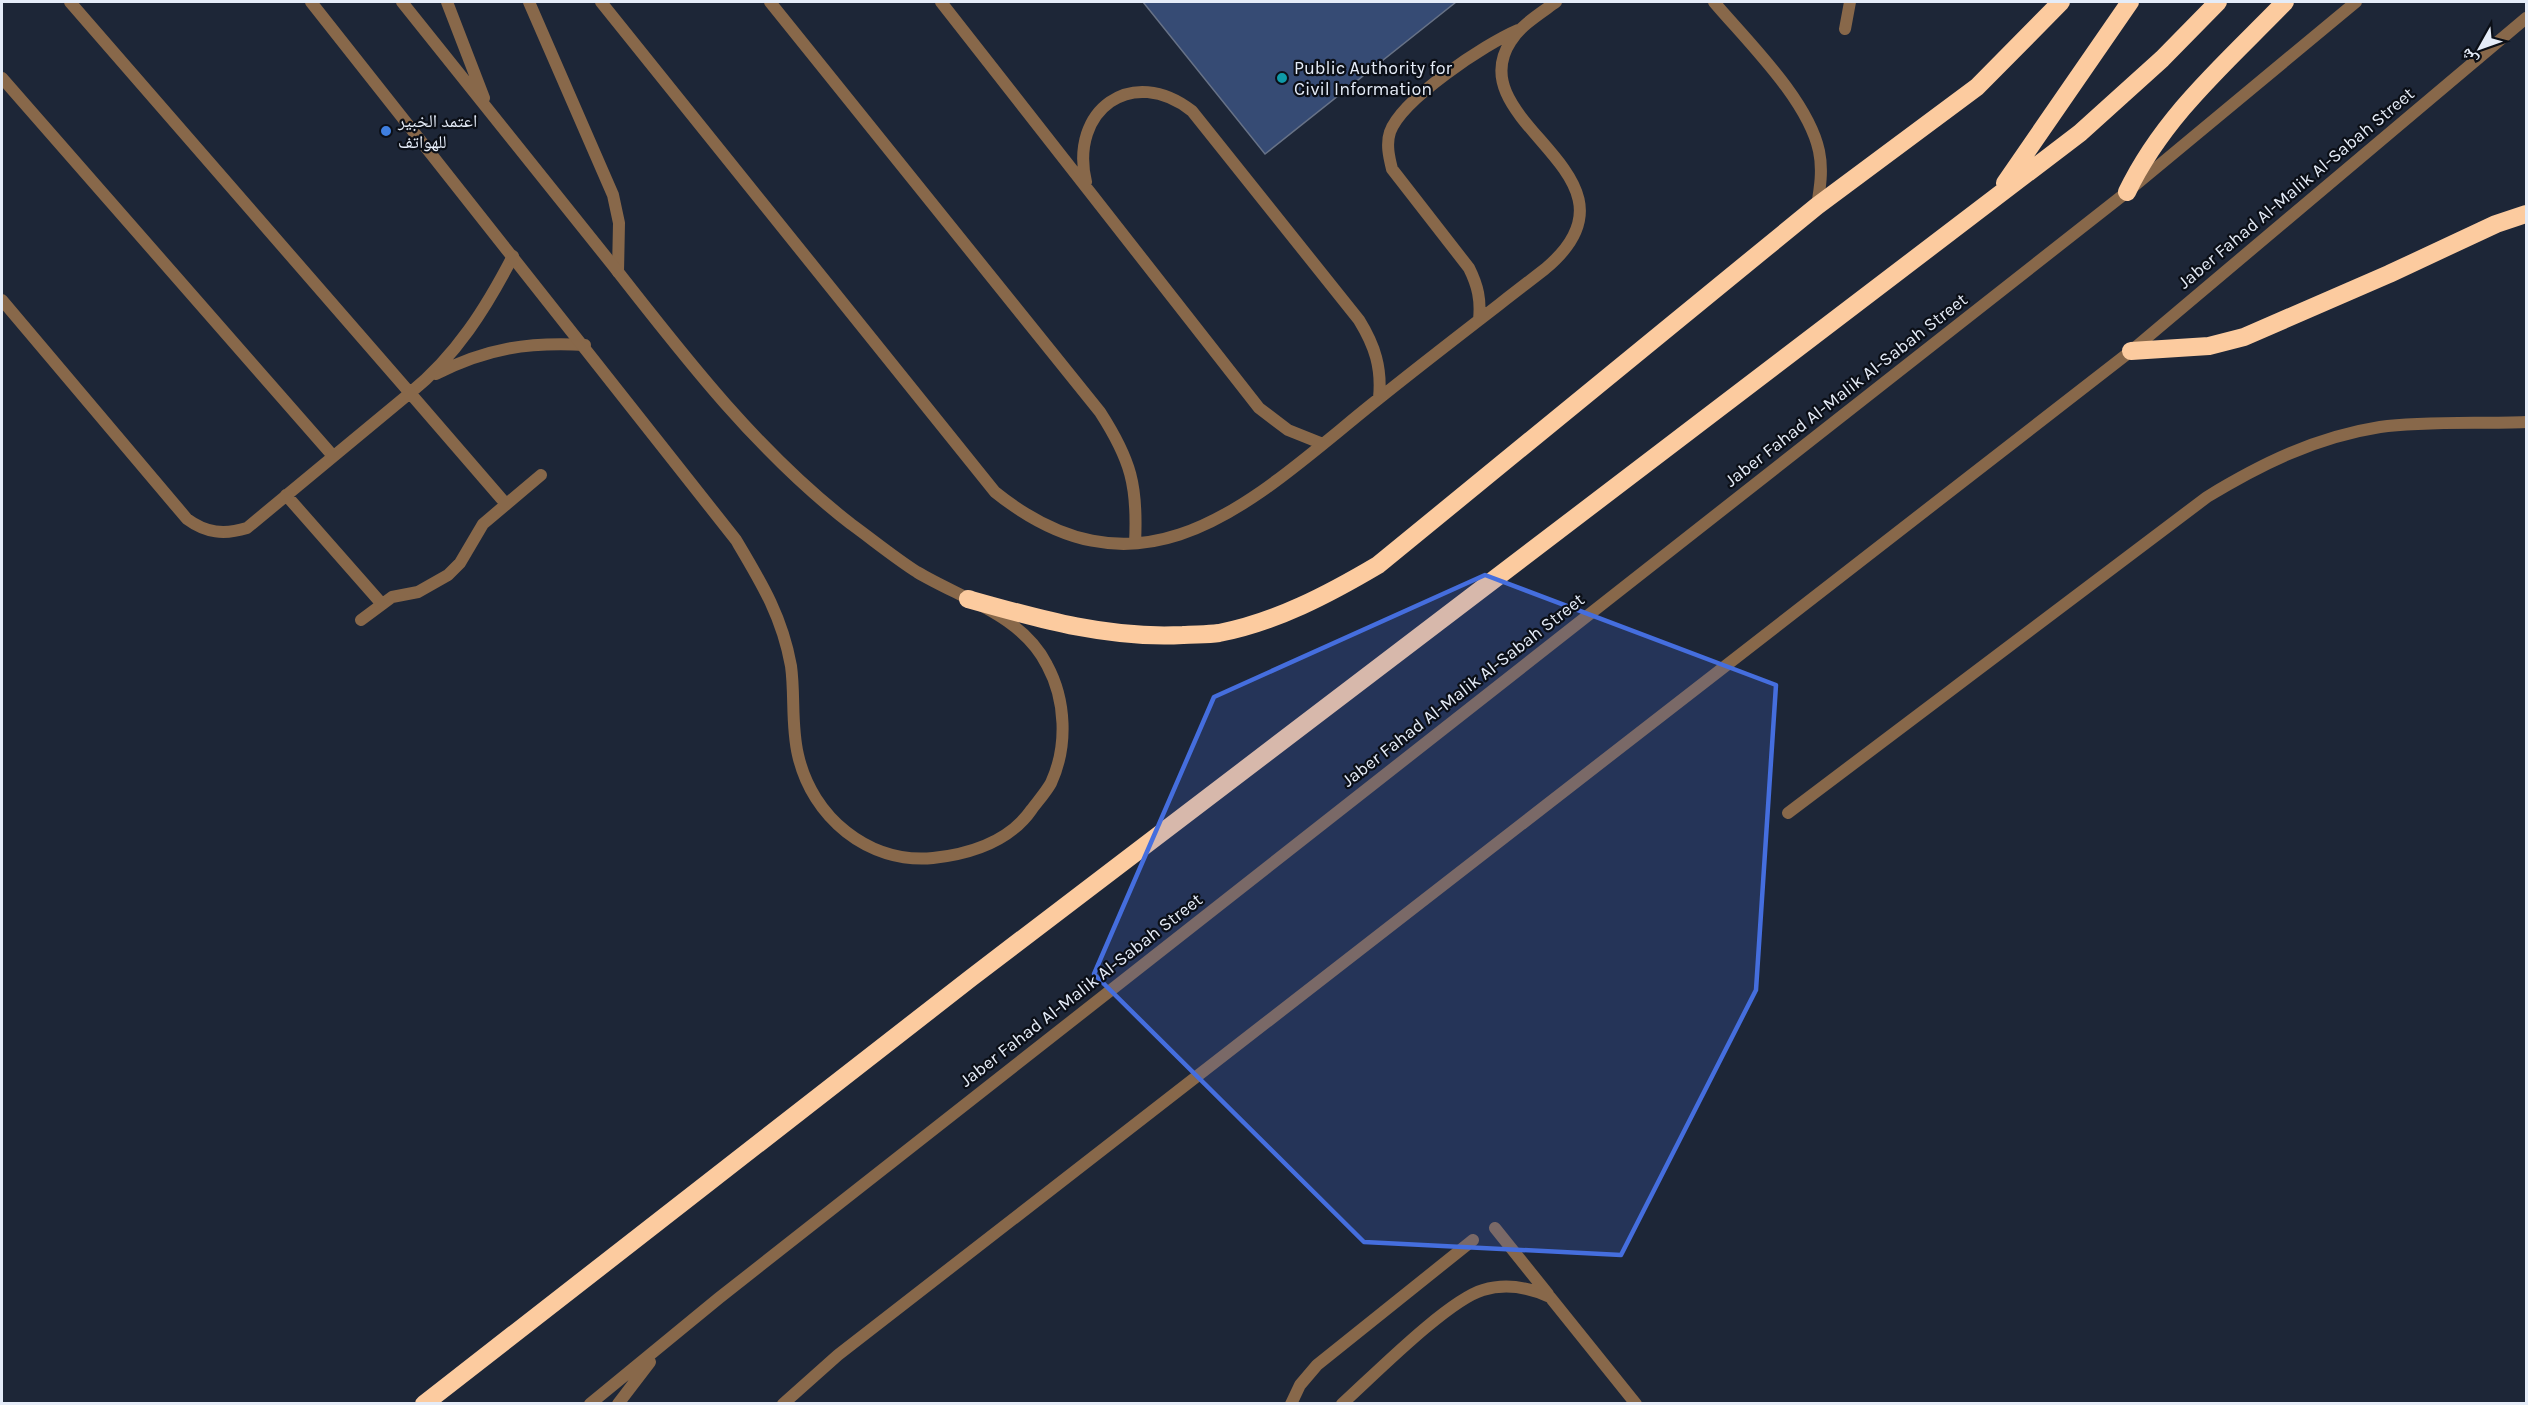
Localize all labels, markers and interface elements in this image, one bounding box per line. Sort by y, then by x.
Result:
north arrow [2450,18,2510,78]
text: ش [2456,45,2482,70]
place label: Public Authority for Civil Information [1294,57,1452,100]
marker: Public Authority for Civil Information [1275,71,1289,85]
street label: Jaber Fahad Al-Malik Al-Sabah Street [2173,82,2419,293]
place label: اعتمد الخبير للهواتف [397,110,477,153]
marker: اعتمد الخبير للهواتف [379,124,393,138]
street label: Jaber Fahad Al-Malik Al-Sabah Street [1720,288,1972,492]
street label: Jaber Fahad Al-Malik Al-Sabah Street [1337,588,1589,792]
street label: Jaber Fahad Al-Malik Al-Sabah Street [955,888,1207,1092]

